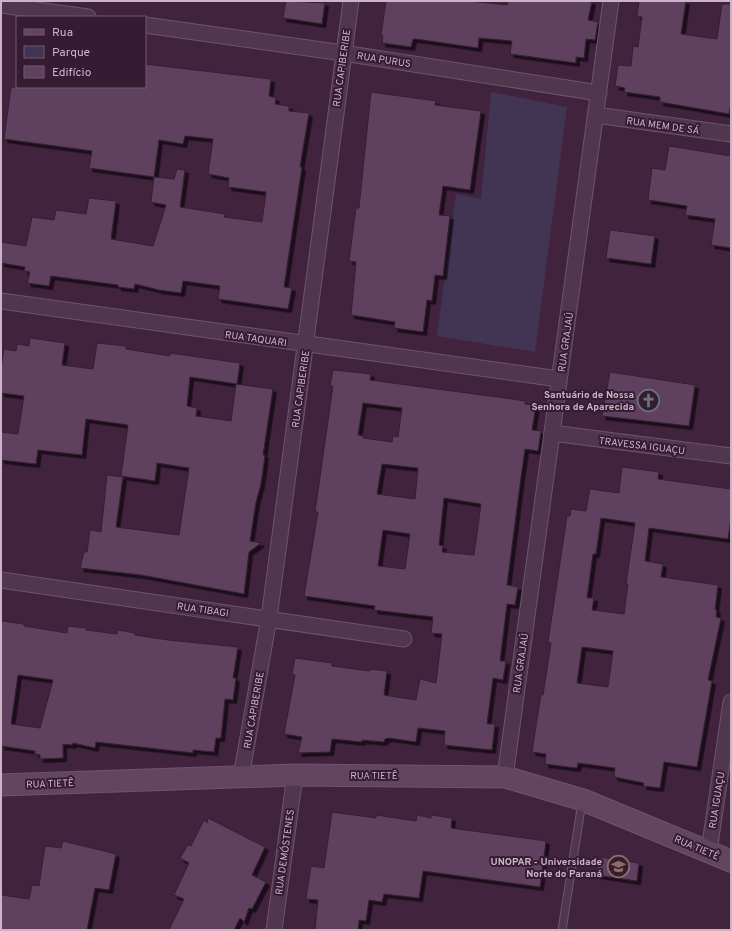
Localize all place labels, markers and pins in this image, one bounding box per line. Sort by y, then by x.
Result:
church icon: Santuário de Nossa Senhora de Aparecida [636,387,662,413]
place label: Santuário de Nossa Senhora de Aparecida [532,389,634,414]
school or university icon: UNOPAR - Universidade Norte do Paraná [605,854,631,880]
place label: UNOPAR - Universidade Norte do Paraná [491,856,602,881]

